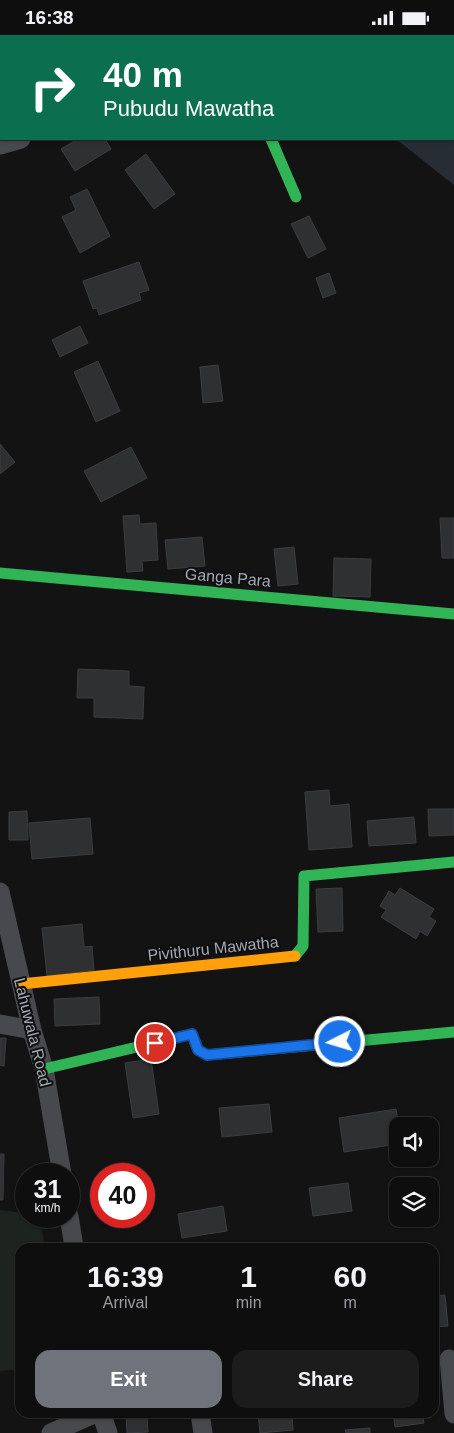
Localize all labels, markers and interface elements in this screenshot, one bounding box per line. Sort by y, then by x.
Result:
text: 16:38 [25,7,74,28]
icon: right [20,55,85,120]
text: 40 m [103,55,183,94]
text: Pubudu Mawatha [103,96,274,121]
street label: Ganga Para [184,565,272,590]
street label: Pivithuru Mawatha [147,933,279,964]
street label: Lahuwala Road [11,976,54,1088]
position arrow [313,1015,365,1067]
pin [134,1022,176,1064]
icon: arrive [141,1029,169,1057]
map controls [389,1117,439,1227]
button: sound [389,1117,439,1167]
speed limit sign: 40 [90,1163,155,1228]
text: 31 [34,1175,61,1203]
button: layers [389,1177,439,1227]
text: km/h [34,1201,61,1215]
text: 16:39 [87,1260,164,1293]
text: 1 [240,1260,257,1293]
text: 60 [334,1260,367,1293]
text: Arrival [103,1294,148,1311]
text: min [236,1294,262,1311]
text: m [344,1294,357,1311]
button: Exit [35,1350,222,1408]
button: Share [232,1350,419,1408]

